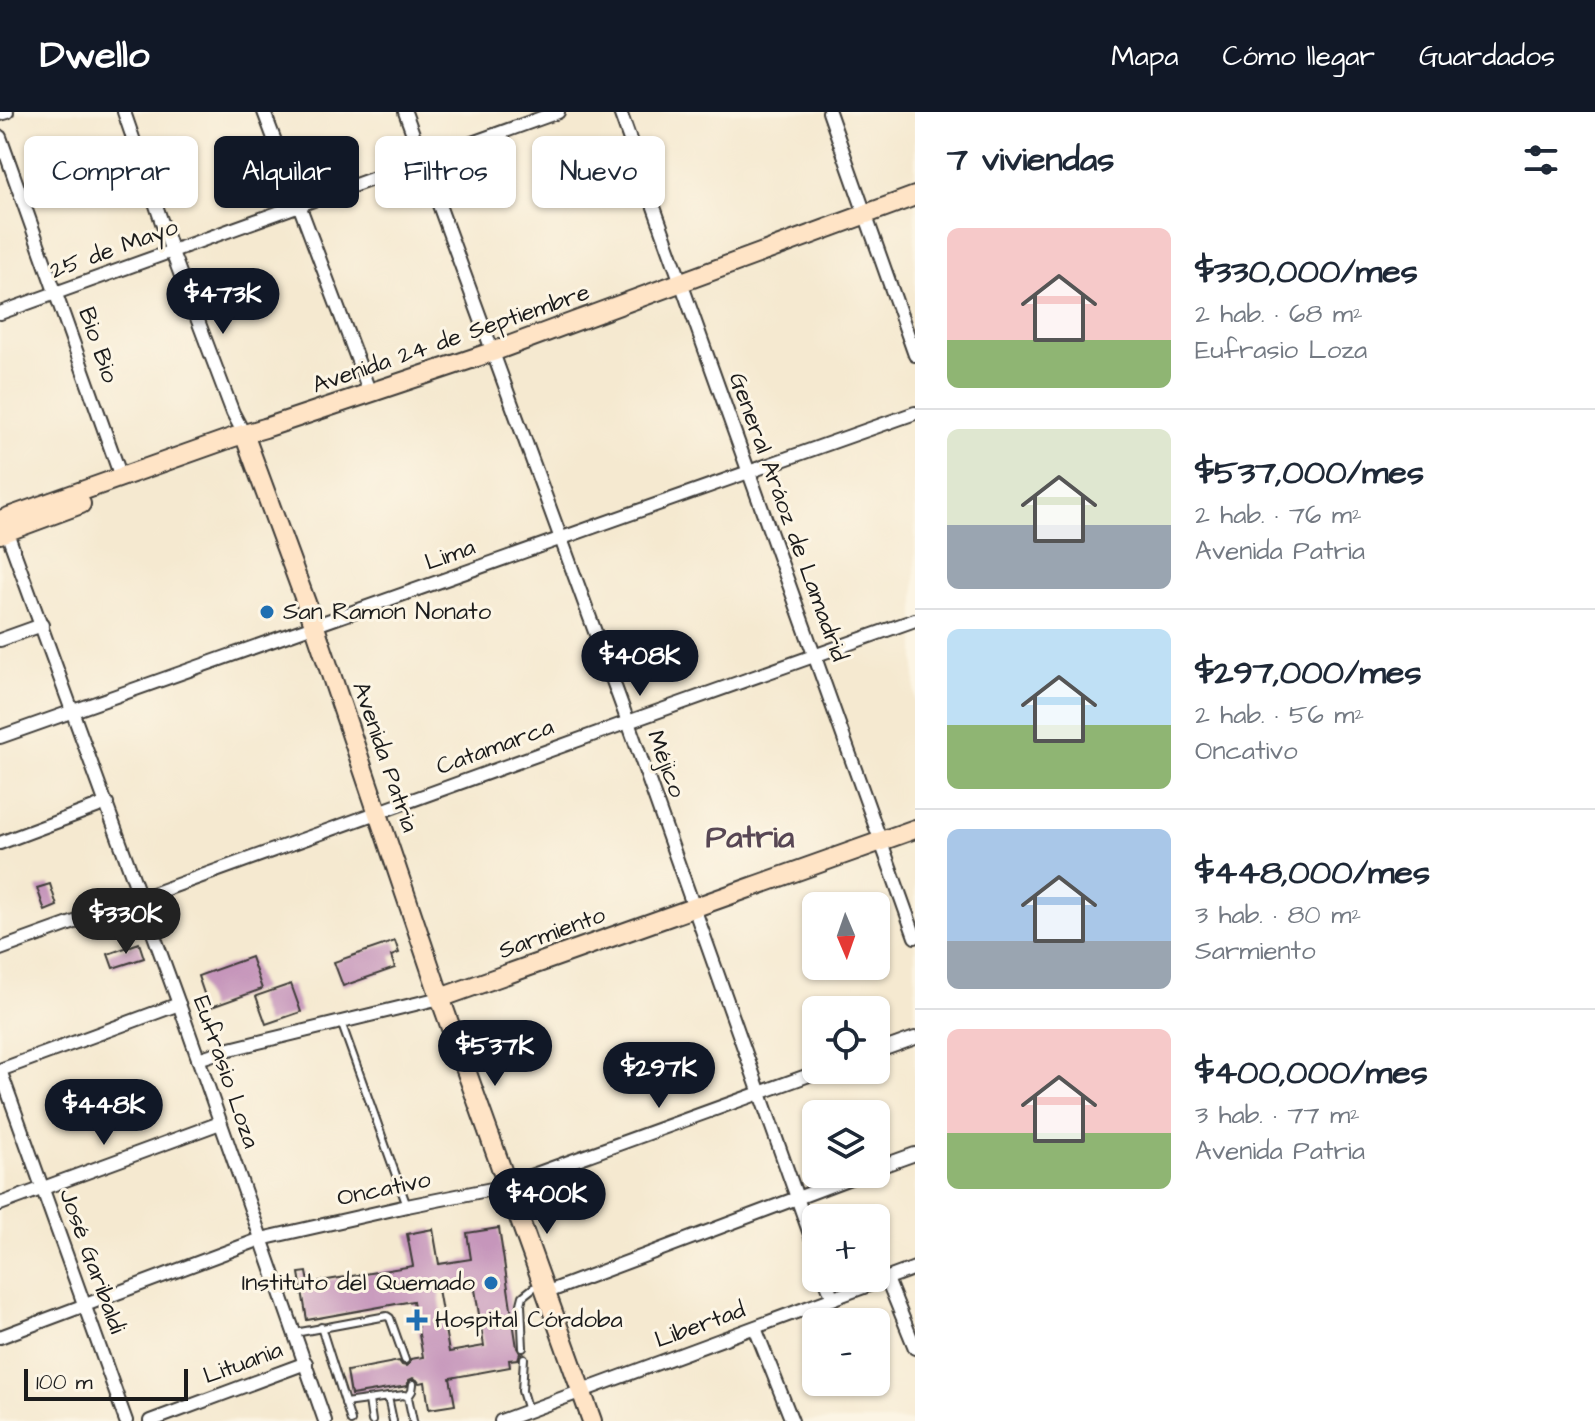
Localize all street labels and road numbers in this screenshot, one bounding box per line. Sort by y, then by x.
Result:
street label: 25 de Mayo [45,210,184,289]
street label: Avenida 24 de Septiembre [308,275,594,403]
street label: Bio Bio [69,303,127,388]
street label: General Aráoz de Lamadrid [720,368,856,666]
street label: Lima [420,530,480,580]
street label: Avenida Patria [343,677,427,837]
street label: Catamarca [432,710,558,784]
street label: Méjico [638,726,694,803]
street label: Sarmiento [494,898,611,968]
street label: Eufrasio Loza [184,991,268,1153]
street label: Oncativo [334,1162,434,1215]
street label: José Garibaldi [50,1184,134,1339]
street label: Libertad [650,1293,750,1357]
street label: Lituania [199,1333,287,1393]

